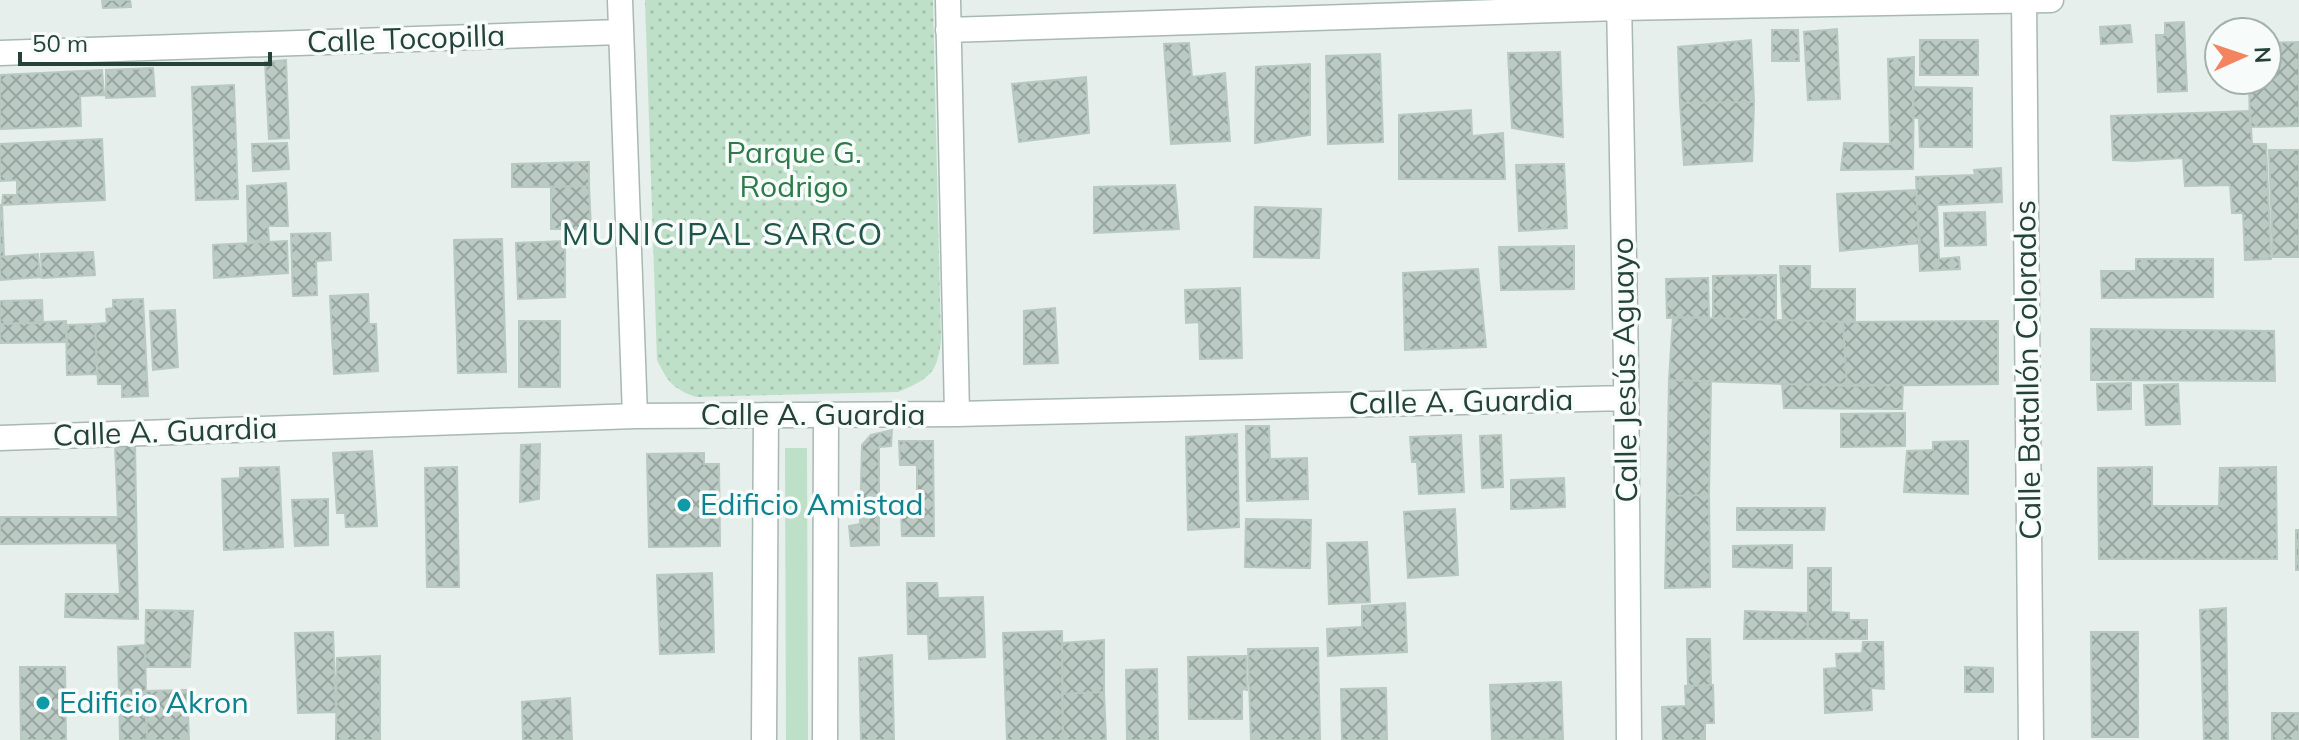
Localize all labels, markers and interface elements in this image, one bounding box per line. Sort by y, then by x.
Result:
scale bar [20,16,270,66]
street label: Calle Tocopilla [306,16,506,60]
north arrow [2203,16,2283,96]
text: 50 m [32,28,88,58]
text: N [2249,46,2277,64]
park label: Parque G. Rodrigo [726,133,862,205]
street label: Calle Batallón Colorados [2005,200,2049,540]
district label: MUNICIPAL SARCO [562,213,884,253]
street label: Calle Jesús Aguayo [1603,237,1645,503]
street label: Calle A. Guardia [1348,380,1574,422]
street label: Calle A. Guardia [701,395,925,433]
street label: Calle A. Guardia [52,408,278,454]
place label: Edificio Amistad [700,485,924,523]
marker: Edificio Amistad [675,496,693,514]
place label: Edificio Akron [59,683,249,721]
marker: Edificio Akron [34,694,52,712]

